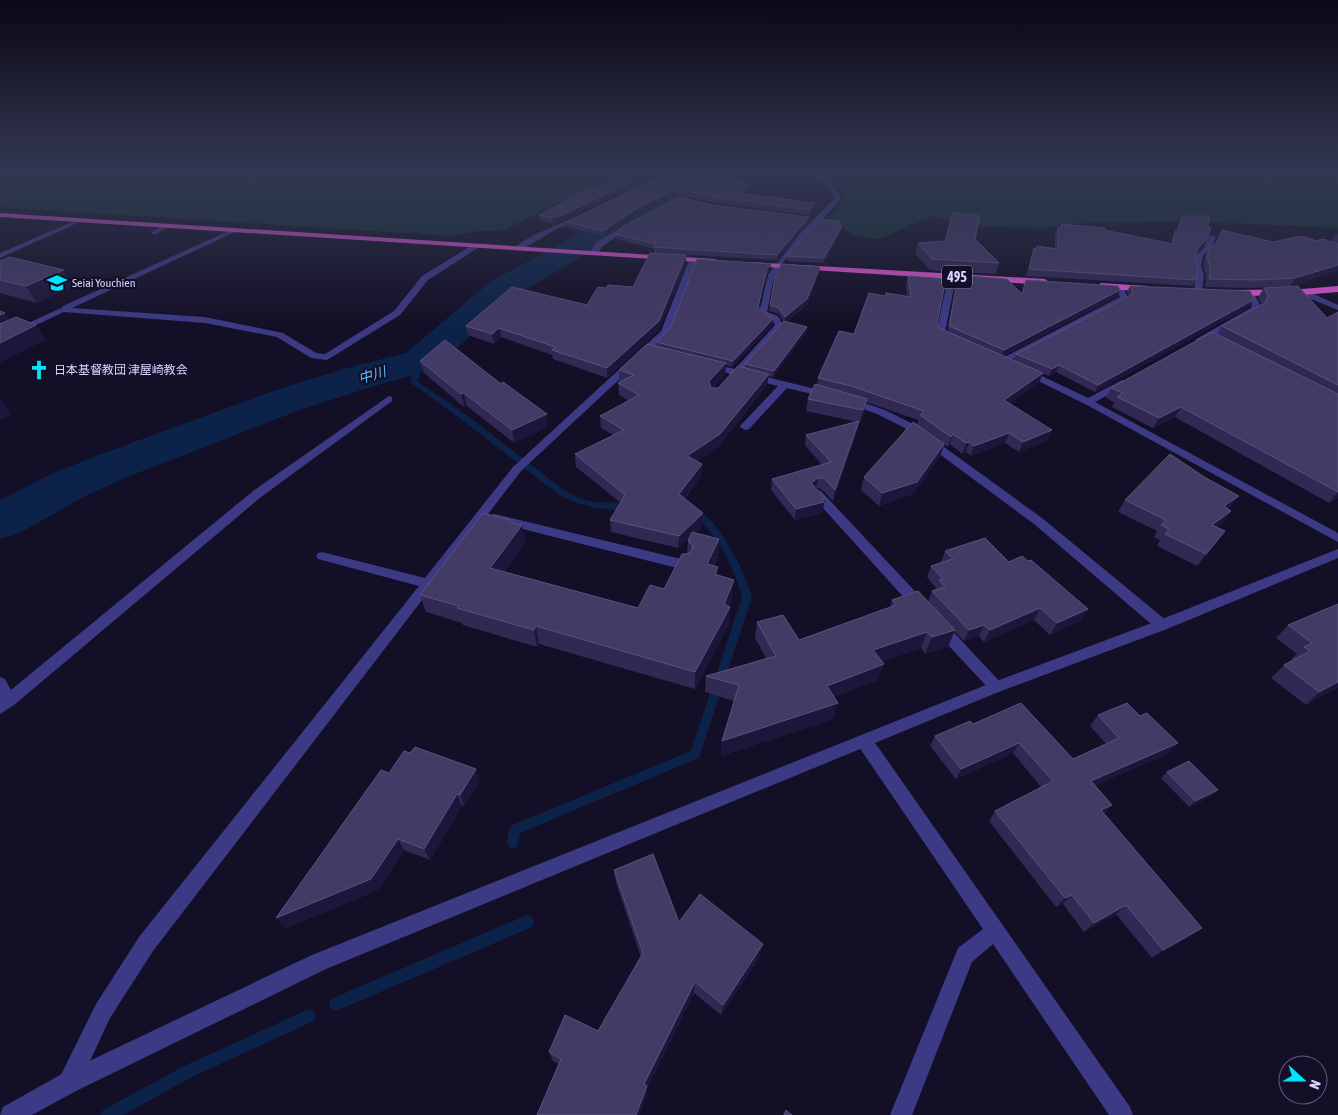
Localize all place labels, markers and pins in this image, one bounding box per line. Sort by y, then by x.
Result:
school or university icon: Seiai Youchien [46,272,68,294]
place label: Seiai Youchien [72,276,136,290]
church icon: 日本基督教団 津屋崎教会 [28,359,50,381]
place label: 日本基督教団 津屋崎教会 [54,363,188,377]

